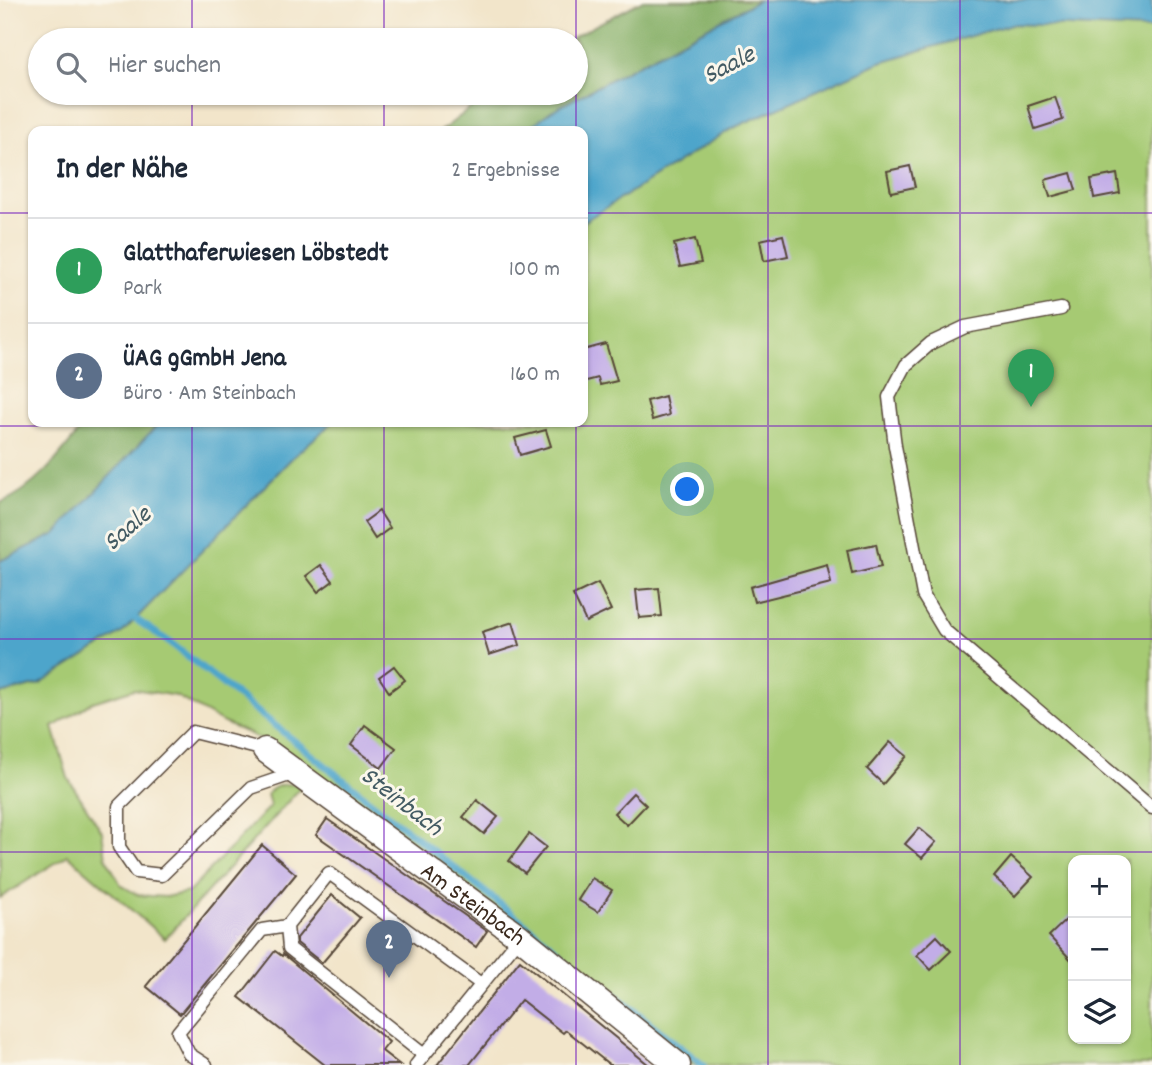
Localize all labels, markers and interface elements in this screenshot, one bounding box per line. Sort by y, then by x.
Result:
search box [28,28,588,105]
water label: Saale [697,37,763,95]
icon: search [52,48,90,86]
text: Hier suchen [108,48,221,85]
text: In der Nähe [56,150,188,193]
text: 2 Ergebnisse [451,155,560,188]
text: Glatthaferwiesen Löbstedt [123,236,389,273]
text: 1 [76,254,82,287]
text: 100 m [509,254,560,287]
text: Park [123,273,162,306]
text: ÜAG gGmbH Jena [123,341,286,378]
pin: 1 [1008,349,1054,407]
text: 2 [74,359,84,392]
text: 160 m [510,359,560,392]
text: Büro · Am Steinbach [123,378,296,411]
your location [670,472,704,506]
water label: Saale [96,497,162,561]
water label: Steinbach [352,759,451,847]
map controls [1068,855,1131,1044]
button: + [1068,855,1131,918]
street label: Am Steinbach [412,856,532,956]
button: − [1068,918,1131,981]
pin: 2 [366,920,412,978]
button: layers [1068,981,1131,1044]

